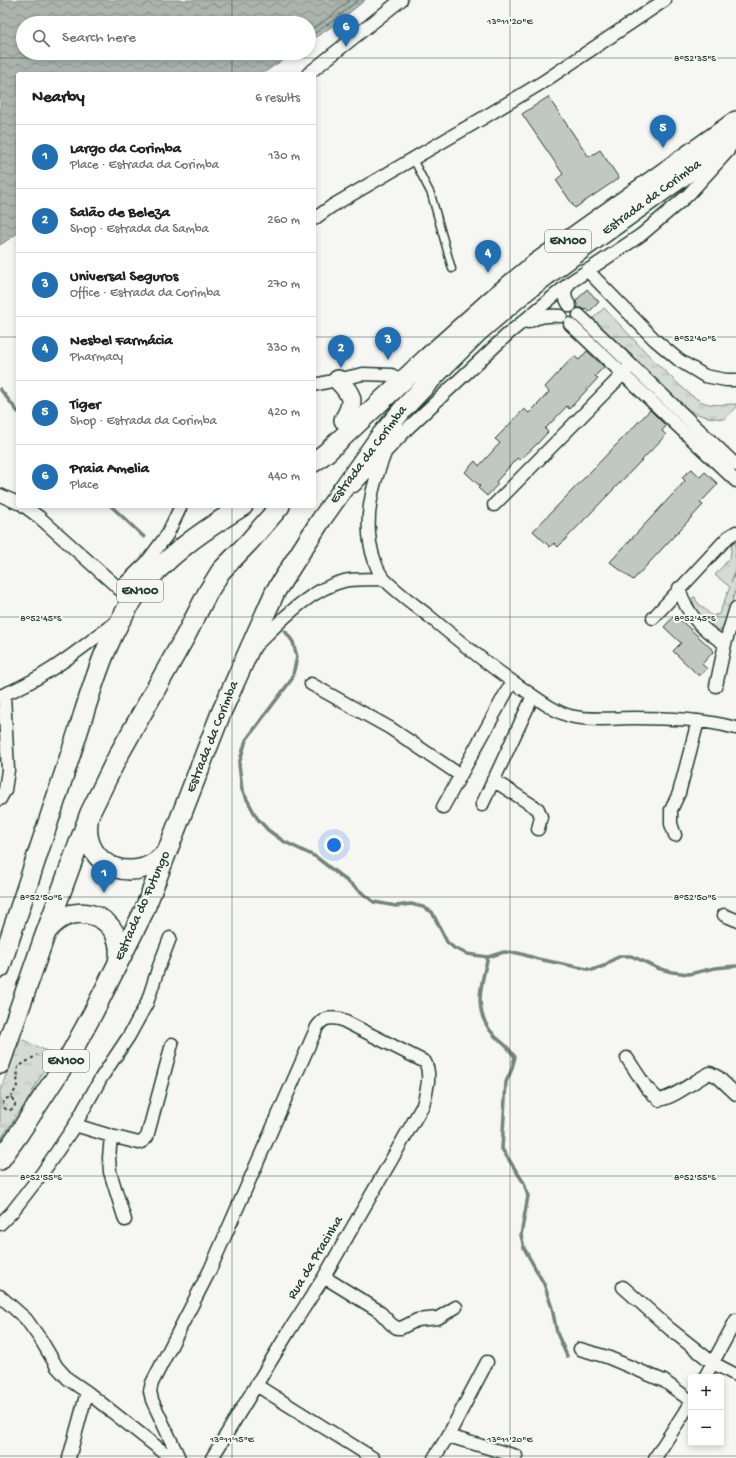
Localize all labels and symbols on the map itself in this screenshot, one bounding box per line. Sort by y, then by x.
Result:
pin: 6 [333,14,359,47]
text: 13°11'20"E [486,16,533,28]
text: 8°52'35"S [674,53,716,65]
pin: 5 [650,115,676,148]
street label: Estrada da Corimba [599,155,706,240]
road number: EN100 [545,230,591,252]
pin: 4 [475,240,501,273]
pin: 3 [375,327,401,360]
text: 8°52'40"S [674,333,716,345]
pin: 2 [328,335,354,368]
street label: Estrada da Corimba [326,401,412,508]
road number: EN100 [117,580,163,602]
text: 8°52'45"S [20,613,62,625]
text: 8°52'45"S [674,613,716,625]
street label: Estrada da Corimba [183,678,244,795]
your location [324,835,344,855]
street label: Estrada do Futungo [111,849,175,963]
pin: 1 [91,860,117,893]
text: 8°52'50"S [20,892,63,904]
text: 8°52'50"S [674,892,717,904]
road number: EN100 [43,1050,89,1072]
text: 8°52'55"S [20,1172,62,1184]
text: 8°52'55"S [674,1172,716,1184]
street label: Rua da Pracinha [284,1212,348,1303]
text: 13°11'15"E [209,1434,255,1446]
text: 13°11'20"E [486,1434,533,1446]

